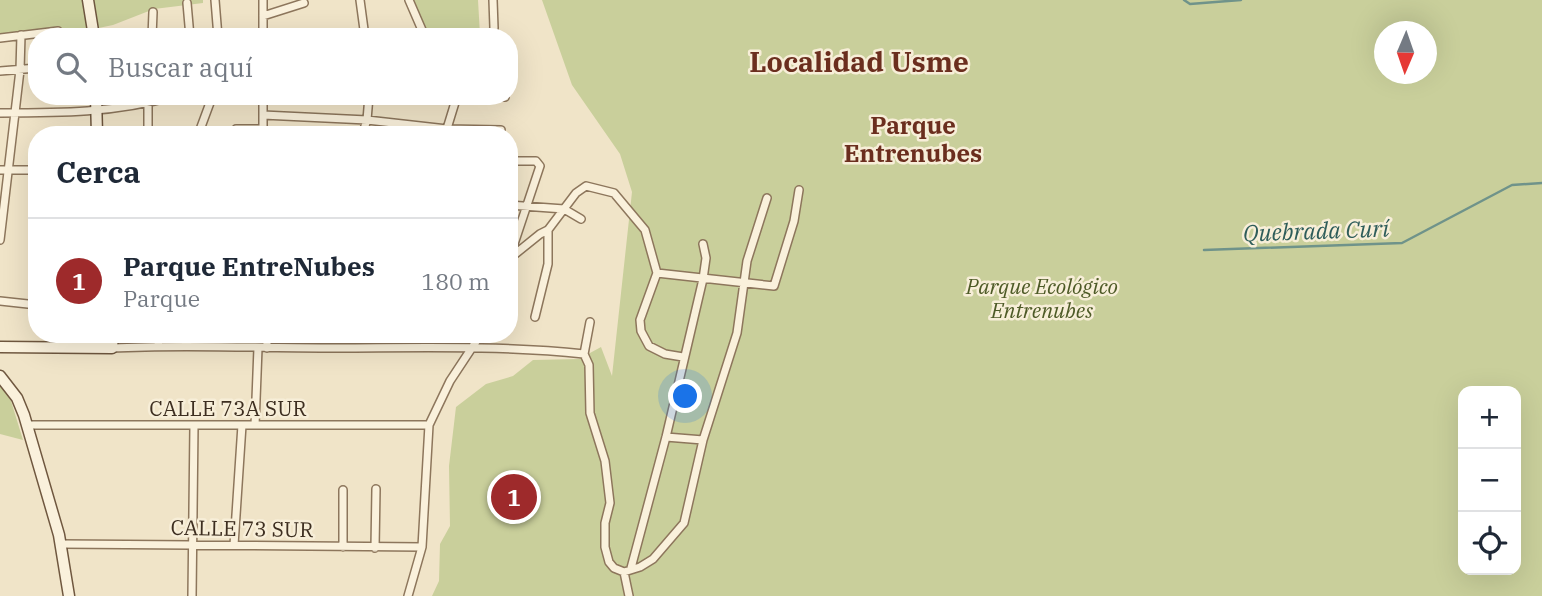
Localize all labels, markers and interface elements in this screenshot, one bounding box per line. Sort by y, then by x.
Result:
north arrow [1374,21,1437,84]
search box [28,28,518,105]
district label: Localidad Usme [749,43,969,80]
icon: search [52,48,90,86]
text: Buscar aquí [108,50,253,84]
district label: Parque Entrenubes [844,109,982,169]
text: Cerca [56,152,141,191]
water label: Quebrada Curí [1242,212,1392,248]
text: Parque EntreNubes [123,249,375,283]
text: 1 [72,266,86,296]
text: 180 m [421,266,490,296]
park label: Parque Ecológico Entrenubes [965,272,1118,324]
text: Parque [123,283,200,313]
your location [668,379,702,413]
map controls [1458,386,1521,575]
button: + [1458,386,1521,449]
street label: CALLE 73A SUR [149,394,307,422]
button: − [1458,449,1521,512]
pin: 1 [491,471,537,523]
button: locate [1458,512,1521,575]
street label: CALLE 73 SUR [170,513,314,543]

